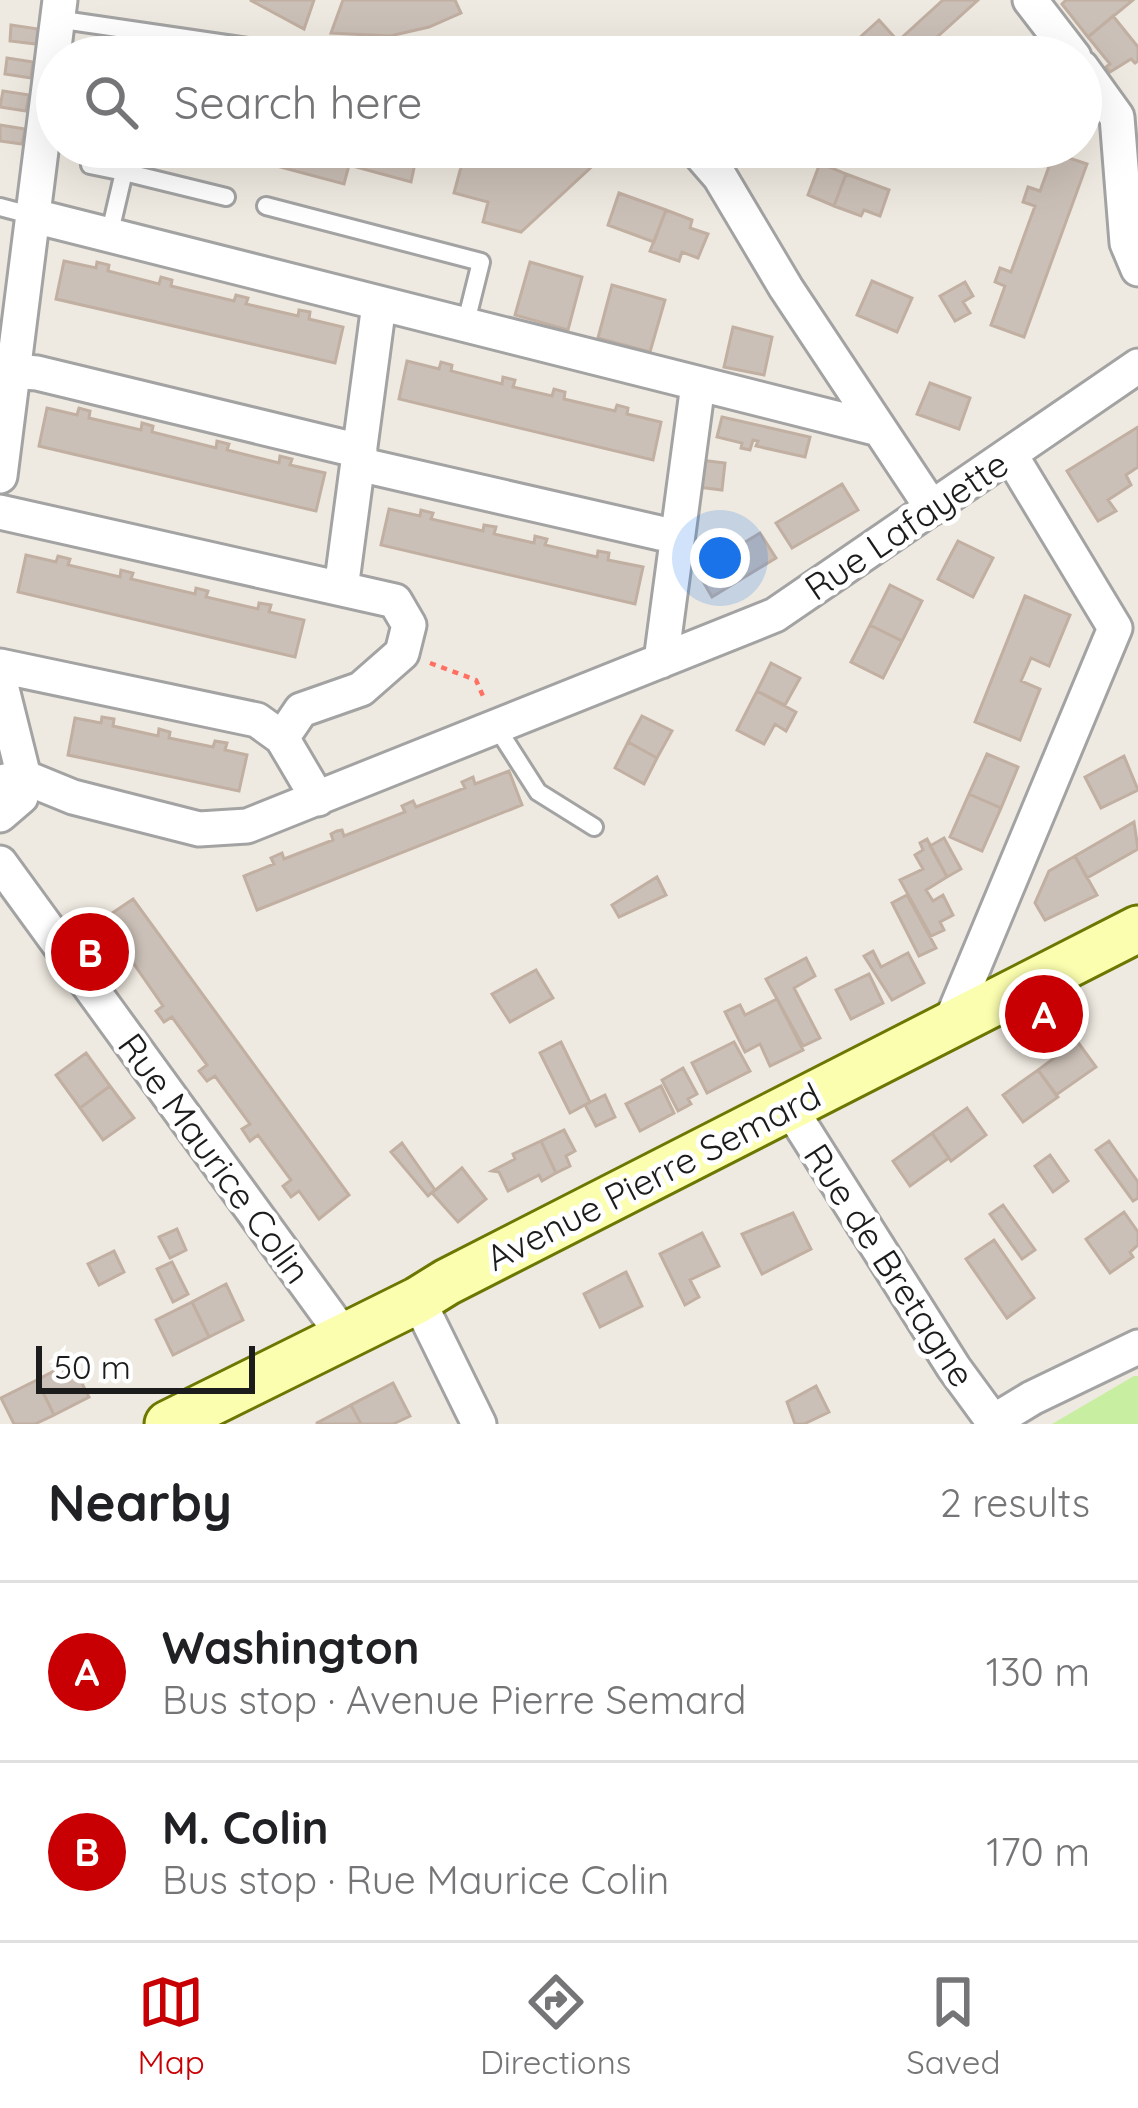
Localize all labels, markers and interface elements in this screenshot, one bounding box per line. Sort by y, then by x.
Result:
search box [36,36,1102,168]
icon: search [78,69,144,135]
text: Search here [174,74,422,130]
street label: Rue Lafayette [796,441,1016,609]
your location [690,528,750,588]
pin: B [51,907,129,997]
pin: A [1005,969,1083,1059]
street label: Rue Maurice Colin [109,1024,321,1292]
street label: Avenue Pierre Semard [478,1072,828,1280]
street label: Rue de Bretagne [795,1135,985,1395]
scale bar [36,1340,255,1393]
text: 50 m [54,1346,131,1387]
text: Nearby [48,1470,232,1534]
text: 2 results [940,1478,1090,1527]
text: Washington [162,1619,420,1675]
text: A [75,1647,99,1696]
text: 130 m [986,1647,1090,1696]
text: Bus stop · Avenue Pierre Semard [162,1675,746,1724]
text: M. Colin [162,1799,329,1855]
text: B [74,1827,100,1876]
text: 170 m [986,1827,1090,1876]
text: Bus stop · Rue Maurice Colin [162,1855,669,1904]
tab: Map [138,1969,205,2082]
tab: Directions [480,1969,631,2082]
tab: Saved [906,1969,1000,2082]

